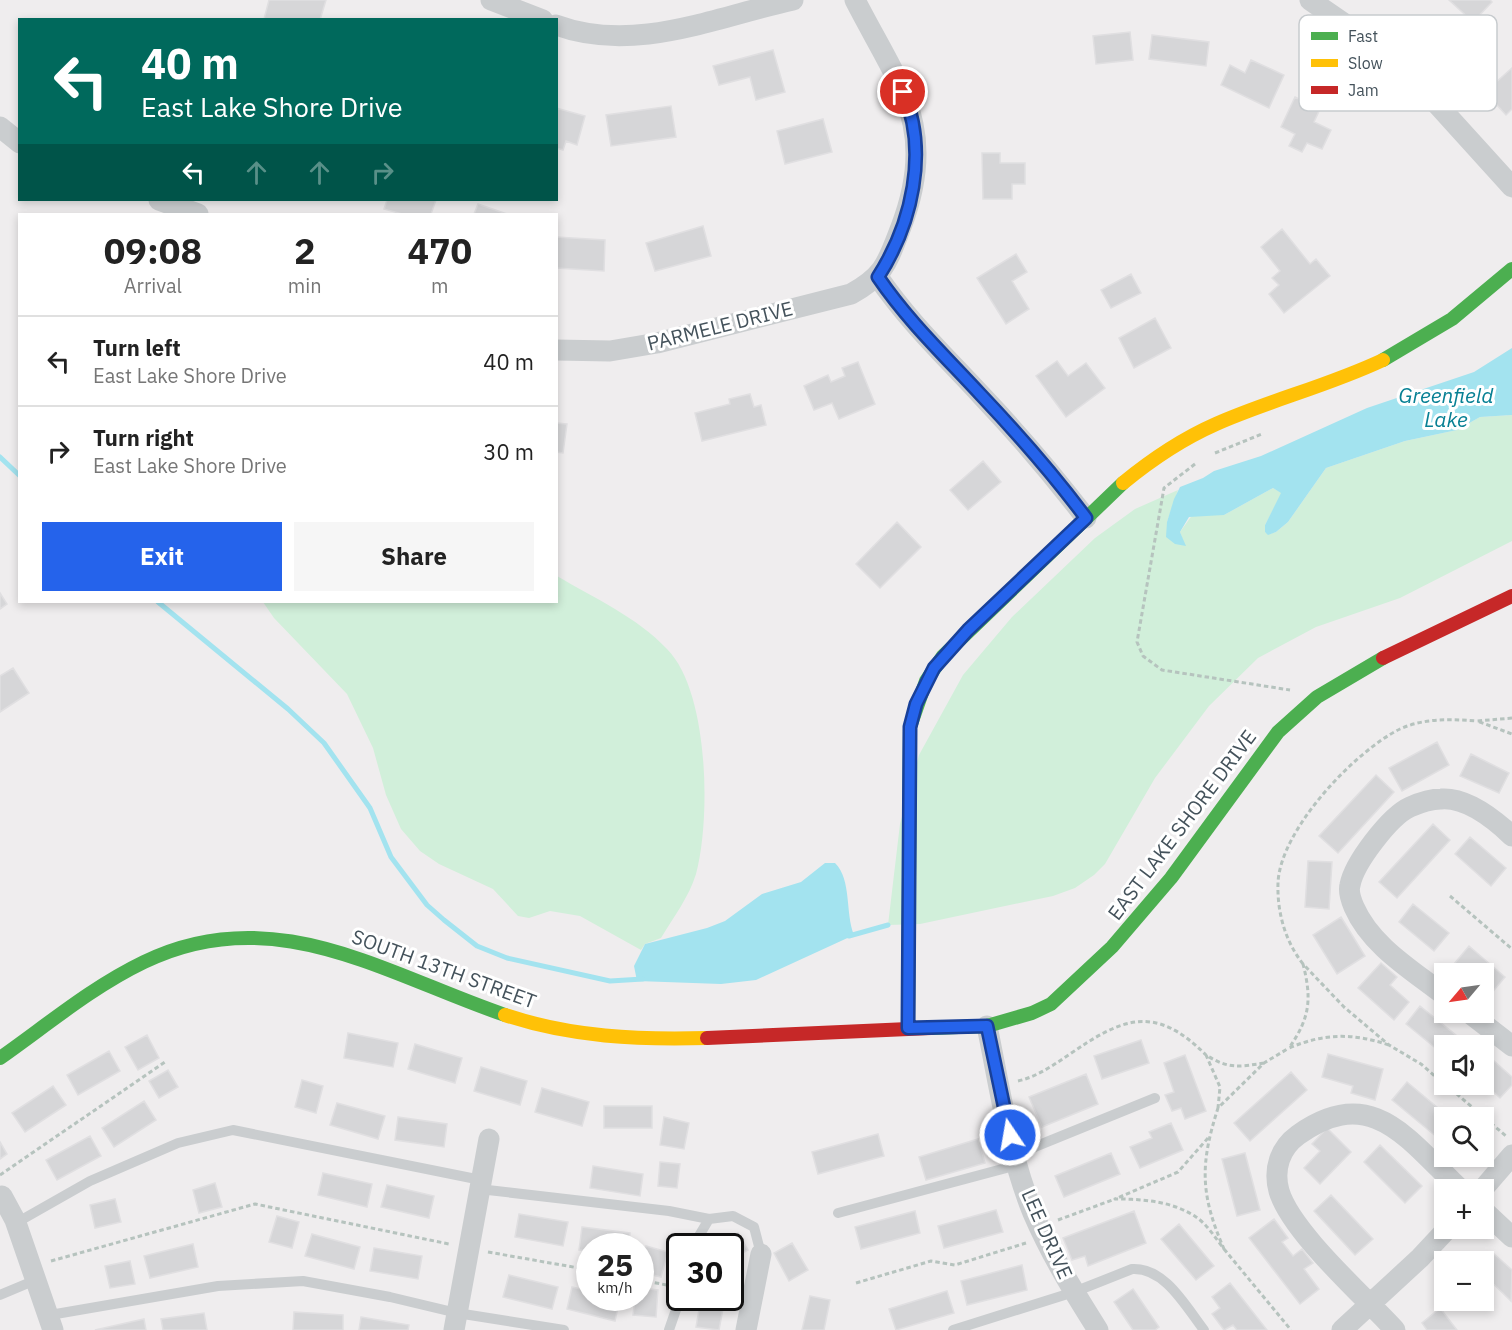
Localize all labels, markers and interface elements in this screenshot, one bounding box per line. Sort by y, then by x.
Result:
legend [1299,15,1497,111]
text: Fast [1348,26,1378,46]
text: 40 m [141,36,239,91]
icon: left [42,42,120,120]
text: Slow [1348,53,1383,73]
pin [877,66,928,117]
icon: arrive [886,75,919,108]
text: Jam [1348,80,1379,100]
text: East Lake Shore Drive [141,89,403,124]
icon: left [177,156,210,189]
icon: ahead [240,156,273,189]
icon: ahead [303,156,336,189]
icon: right [366,156,399,189]
text: 09:08 [104,227,202,274]
text: 2 [294,227,316,274]
text: 470 [407,227,472,274]
text: Arrival [124,272,182,299]
text: min [288,272,322,299]
text: m [431,272,449,299]
street label: PARMELE DRIVE [644,294,796,357]
text: Turn left [93,333,181,362]
icon: left [42,345,75,378]
text: 40 m [483,347,534,376]
text: East Lake Shore Drive [93,362,287,389]
water label: Greenfield Lake [1399,381,1494,433]
text: Turn right [93,423,194,452]
icon: right [42,435,75,468]
text: 30 m [483,437,534,466]
text: East Lake Shore Drive [93,452,287,479]
button: Exit [42,522,282,591]
button: Share [294,522,534,591]
street label: EAST LAKE SHORE DRIVE [1101,724,1262,925]
street label: SOUTH 13TH STREET [348,923,540,1014]
north arrow [1434,963,1494,1023]
map controls [1434,963,1494,1311]
button: sound [1434,1035,1494,1095]
position arrow [978,1103,1042,1167]
button: search [1434,1107,1494,1167]
button: + [1434,1179,1494,1239]
street label: LEE DRIVE [1016,1184,1079,1283]
speed limit sign: 30 [666,1233,744,1311]
text: 25 [597,1245,633,1284]
button: − [1434,1251,1494,1311]
text: km/h [597,1278,633,1297]

